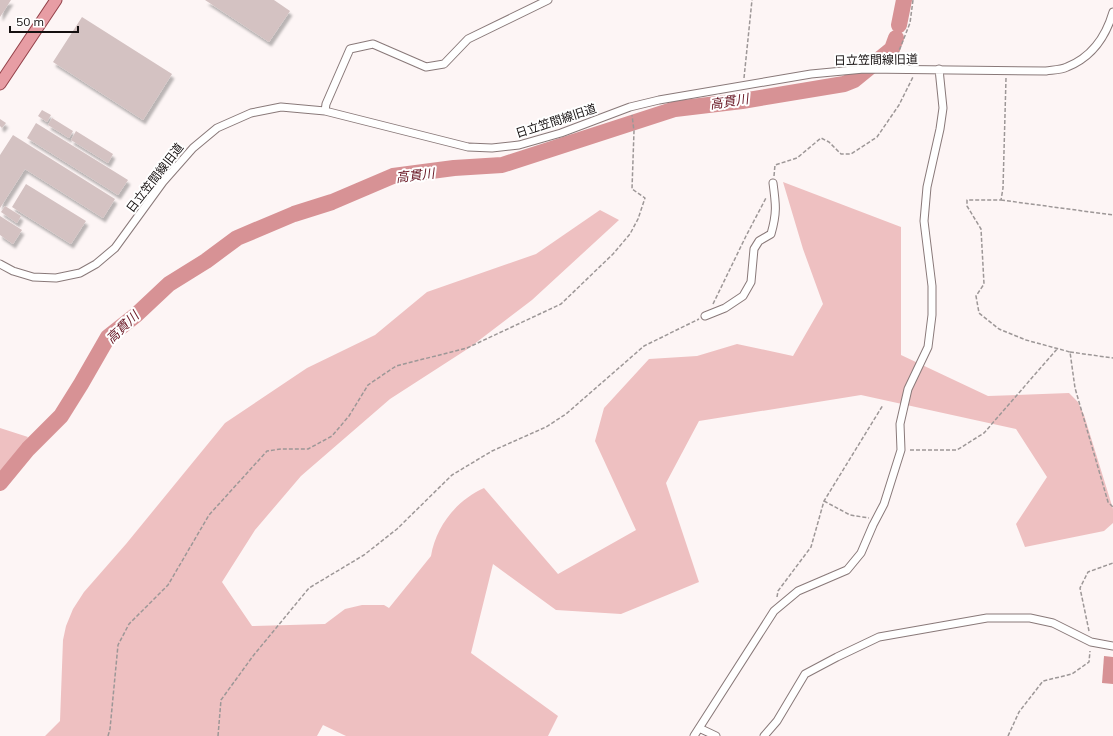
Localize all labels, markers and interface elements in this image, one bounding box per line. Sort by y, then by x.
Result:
scale bar [10,8,78,34]
text: 50 m [16,14,44,29]
street label: 日立笠間線旧道 [834,51,918,68]
water label: 高貫川 [708,90,751,112]
street label: 日立笠間線旧道 [514,100,598,141]
street label: 日立笠間線旧道 [123,140,186,215]
water label: 高貫川 [395,164,437,185]
water label: 高貫川 [102,306,143,346]

